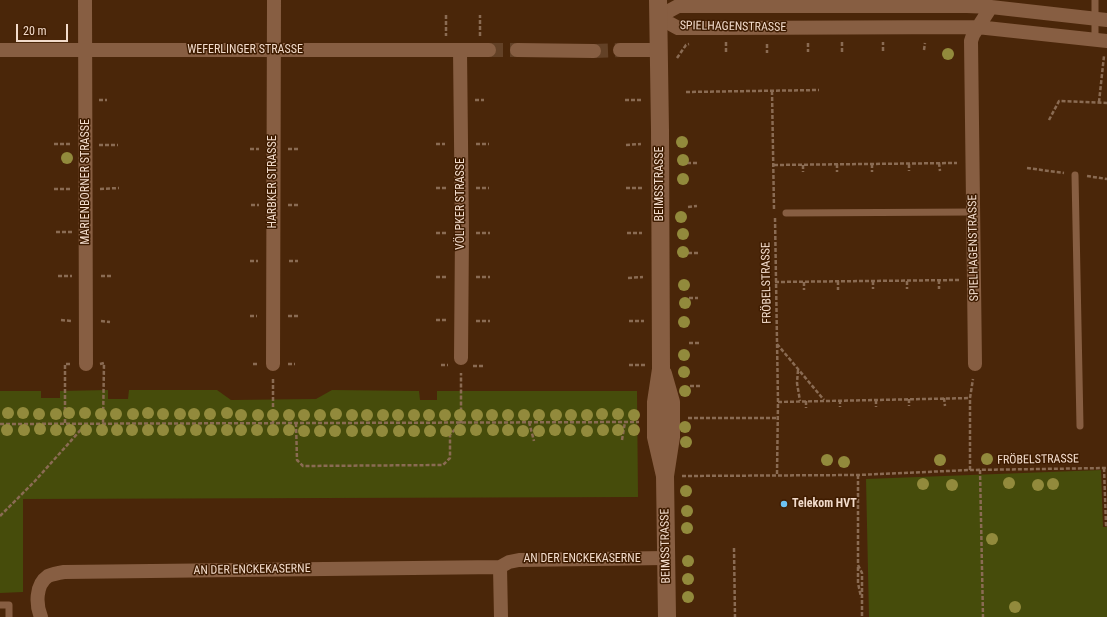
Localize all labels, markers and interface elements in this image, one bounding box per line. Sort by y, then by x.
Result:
scale bar [18,16,70,42]
street label: SPIELHAGENSTRASSE [680,19,786,35]
text: 20 m [23,24,47,38]
street label: WEFERLINGER STRASSE [187,43,303,57]
street label: MARIENBORNER STRASSE [79,119,93,245]
street label: HARBKER STRASSE [266,135,280,229]
street label: BEIMSSTRASSE [653,147,667,221]
street label: VÖLPKER STRASSE [454,158,468,250]
street label: SPIELHAGENSTRASSE [966,195,982,301]
street label: FRÖBELSTRASSE [759,242,775,324]
street label: FRÖBELSTRASSE [997,452,1079,468]
place label: Telekom HVT [792,497,857,511]
marker: Telekom HVT [779,499,789,509]
street label: BEIMSSTRASSE [658,508,674,584]
street label: AN DER ENCKEKASERNE [523,552,641,566]
street label: AN DER ENCKEKASERNE [193,562,311,578]

